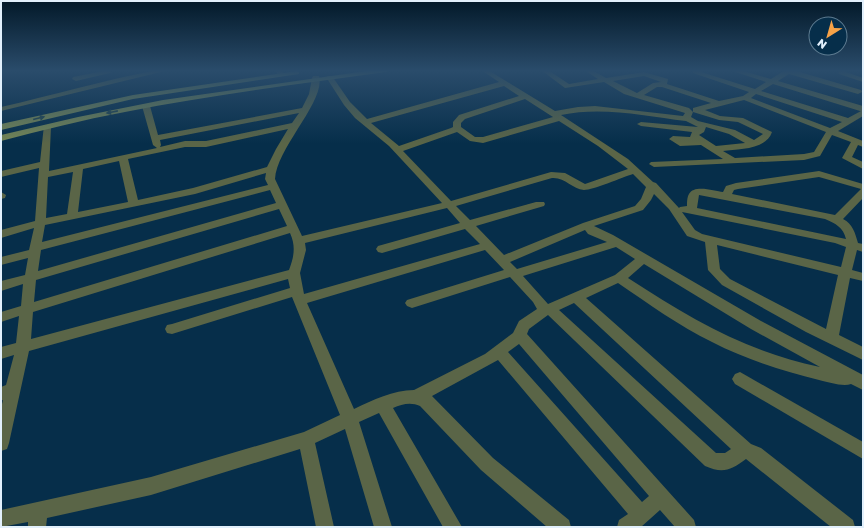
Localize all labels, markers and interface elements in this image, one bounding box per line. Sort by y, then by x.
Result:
north arrow [808,16,848,56]
text: N [814,37,829,52]
one-way arrow [106,110,118,116]
one-way arrow [33,115,45,121]

